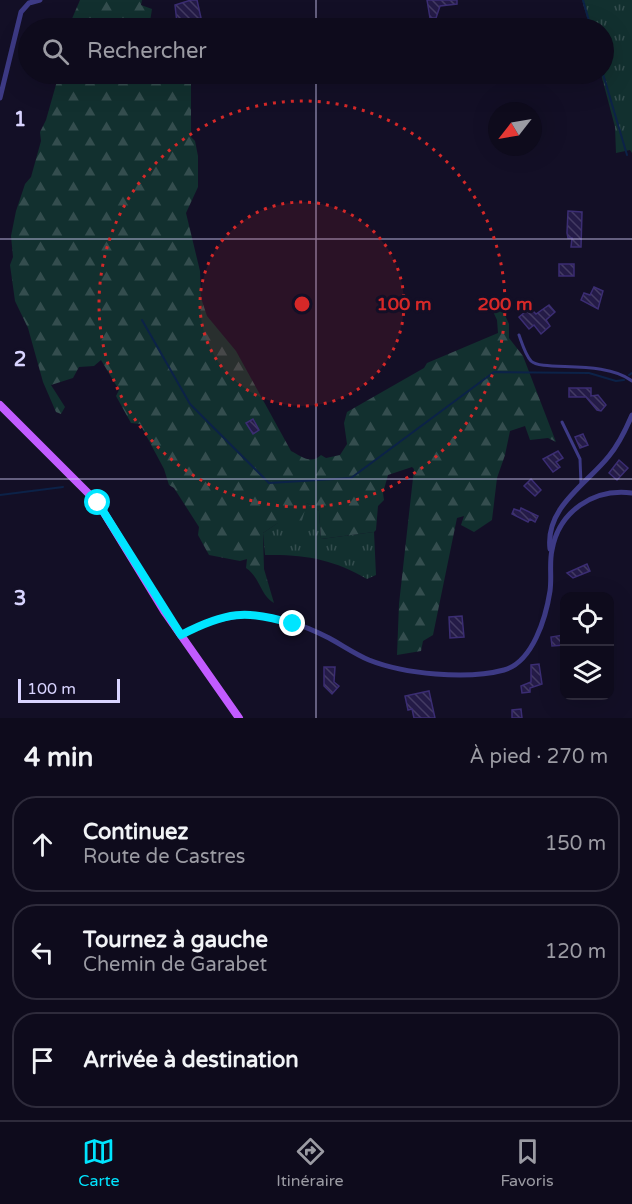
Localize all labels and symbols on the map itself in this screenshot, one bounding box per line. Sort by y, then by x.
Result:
north arrow [488,102,542,156]
text: 1 [14,108,26,132]
text: 100 m [376,293,432,315]
text: 200 m [477,293,533,315]
centre of rings [292,294,312,314]
text: 2 [14,348,26,372]
route start [84,489,110,515]
text: 3 [14,587,26,611]
route end [279,610,305,636]
scale bar [18,676,120,704]

